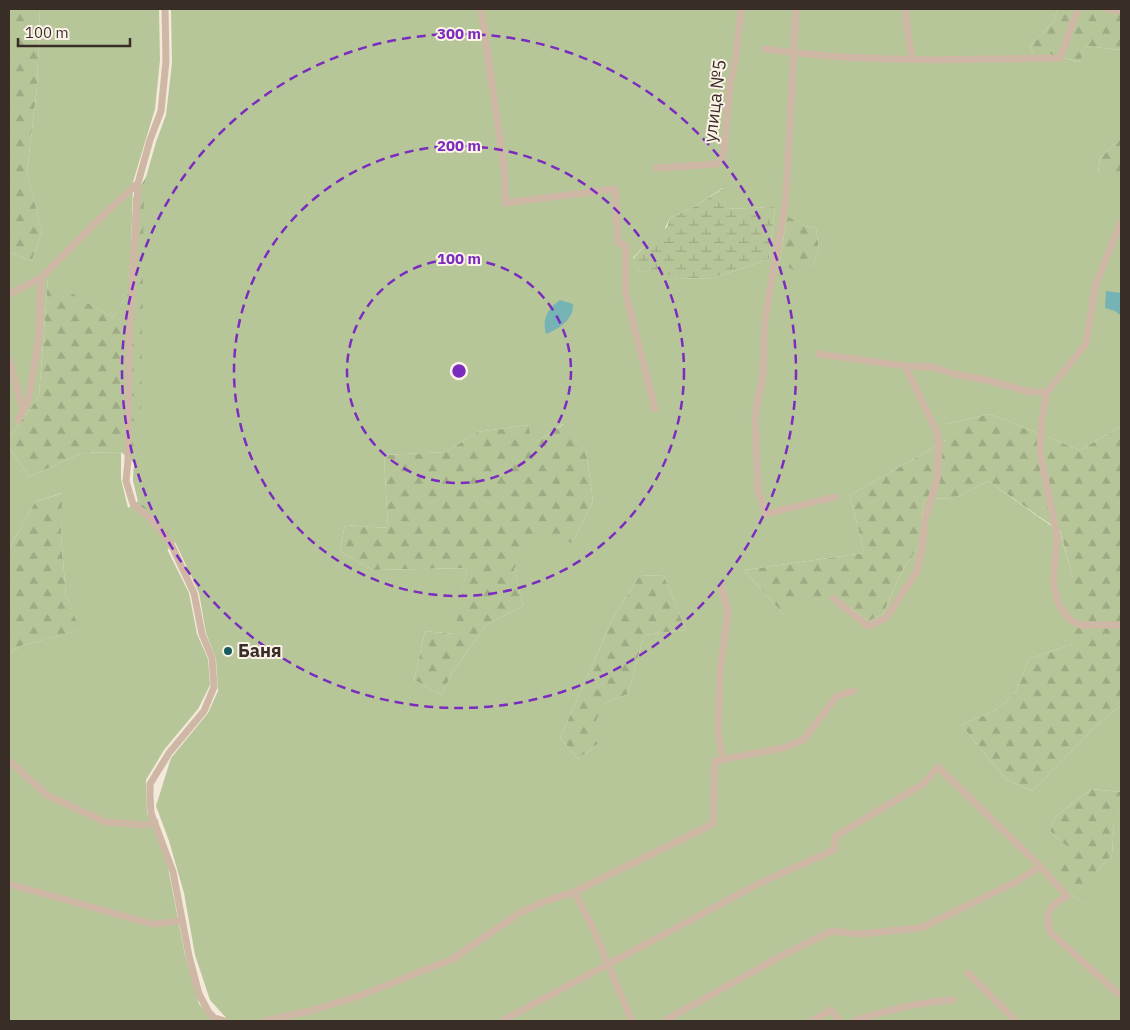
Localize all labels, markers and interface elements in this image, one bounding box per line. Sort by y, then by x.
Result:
scale bar [18,15,130,47]
text: 100 m [25,23,69,42]
text: 300 m [437,24,481,43]
street label: улица №5 [698,58,731,144]
text: 200 m [437,136,481,155]
text: 100 m [437,249,481,268]
centre of rings [450,362,468,380]
place label: Баня [238,639,282,662]
marker: Баня [222,645,234,657]

